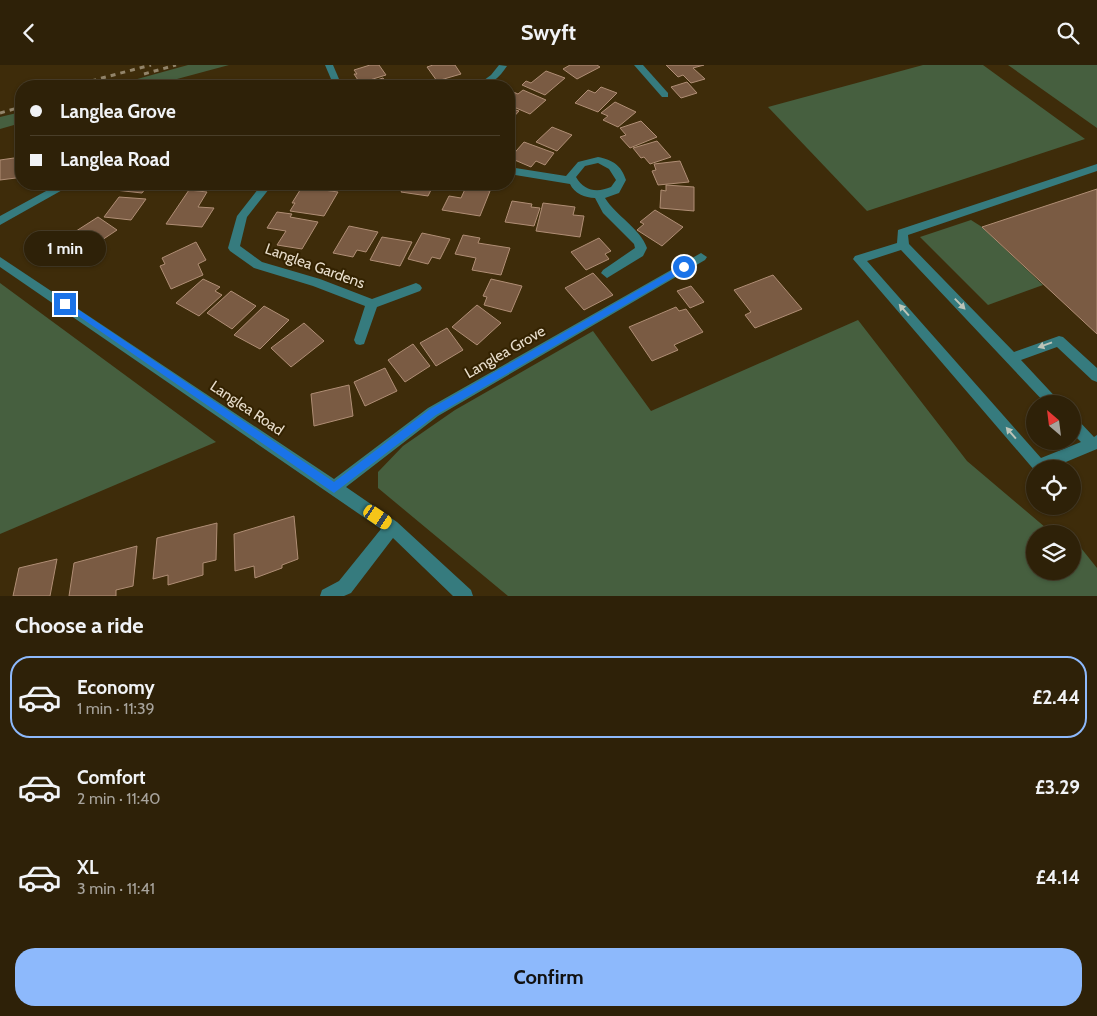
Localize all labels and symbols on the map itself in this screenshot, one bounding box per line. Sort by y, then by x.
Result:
callout: 1 min [24,231,106,267]
street label: Langlea Gardens [263,240,367,292]
route start [673,256,695,278]
route end [54,293,76,315]
one-way arrow [954,298,966,310]
one-way arrow [898,304,909,317]
street label: Langlea Grove [462,322,549,382]
one-way arrow [1038,342,1053,349]
street label: Langlea Road [207,377,287,439]
north arrow [1026,395,1081,450]
one-way arrow [1005,426,1016,439]
car [361,502,394,532]

